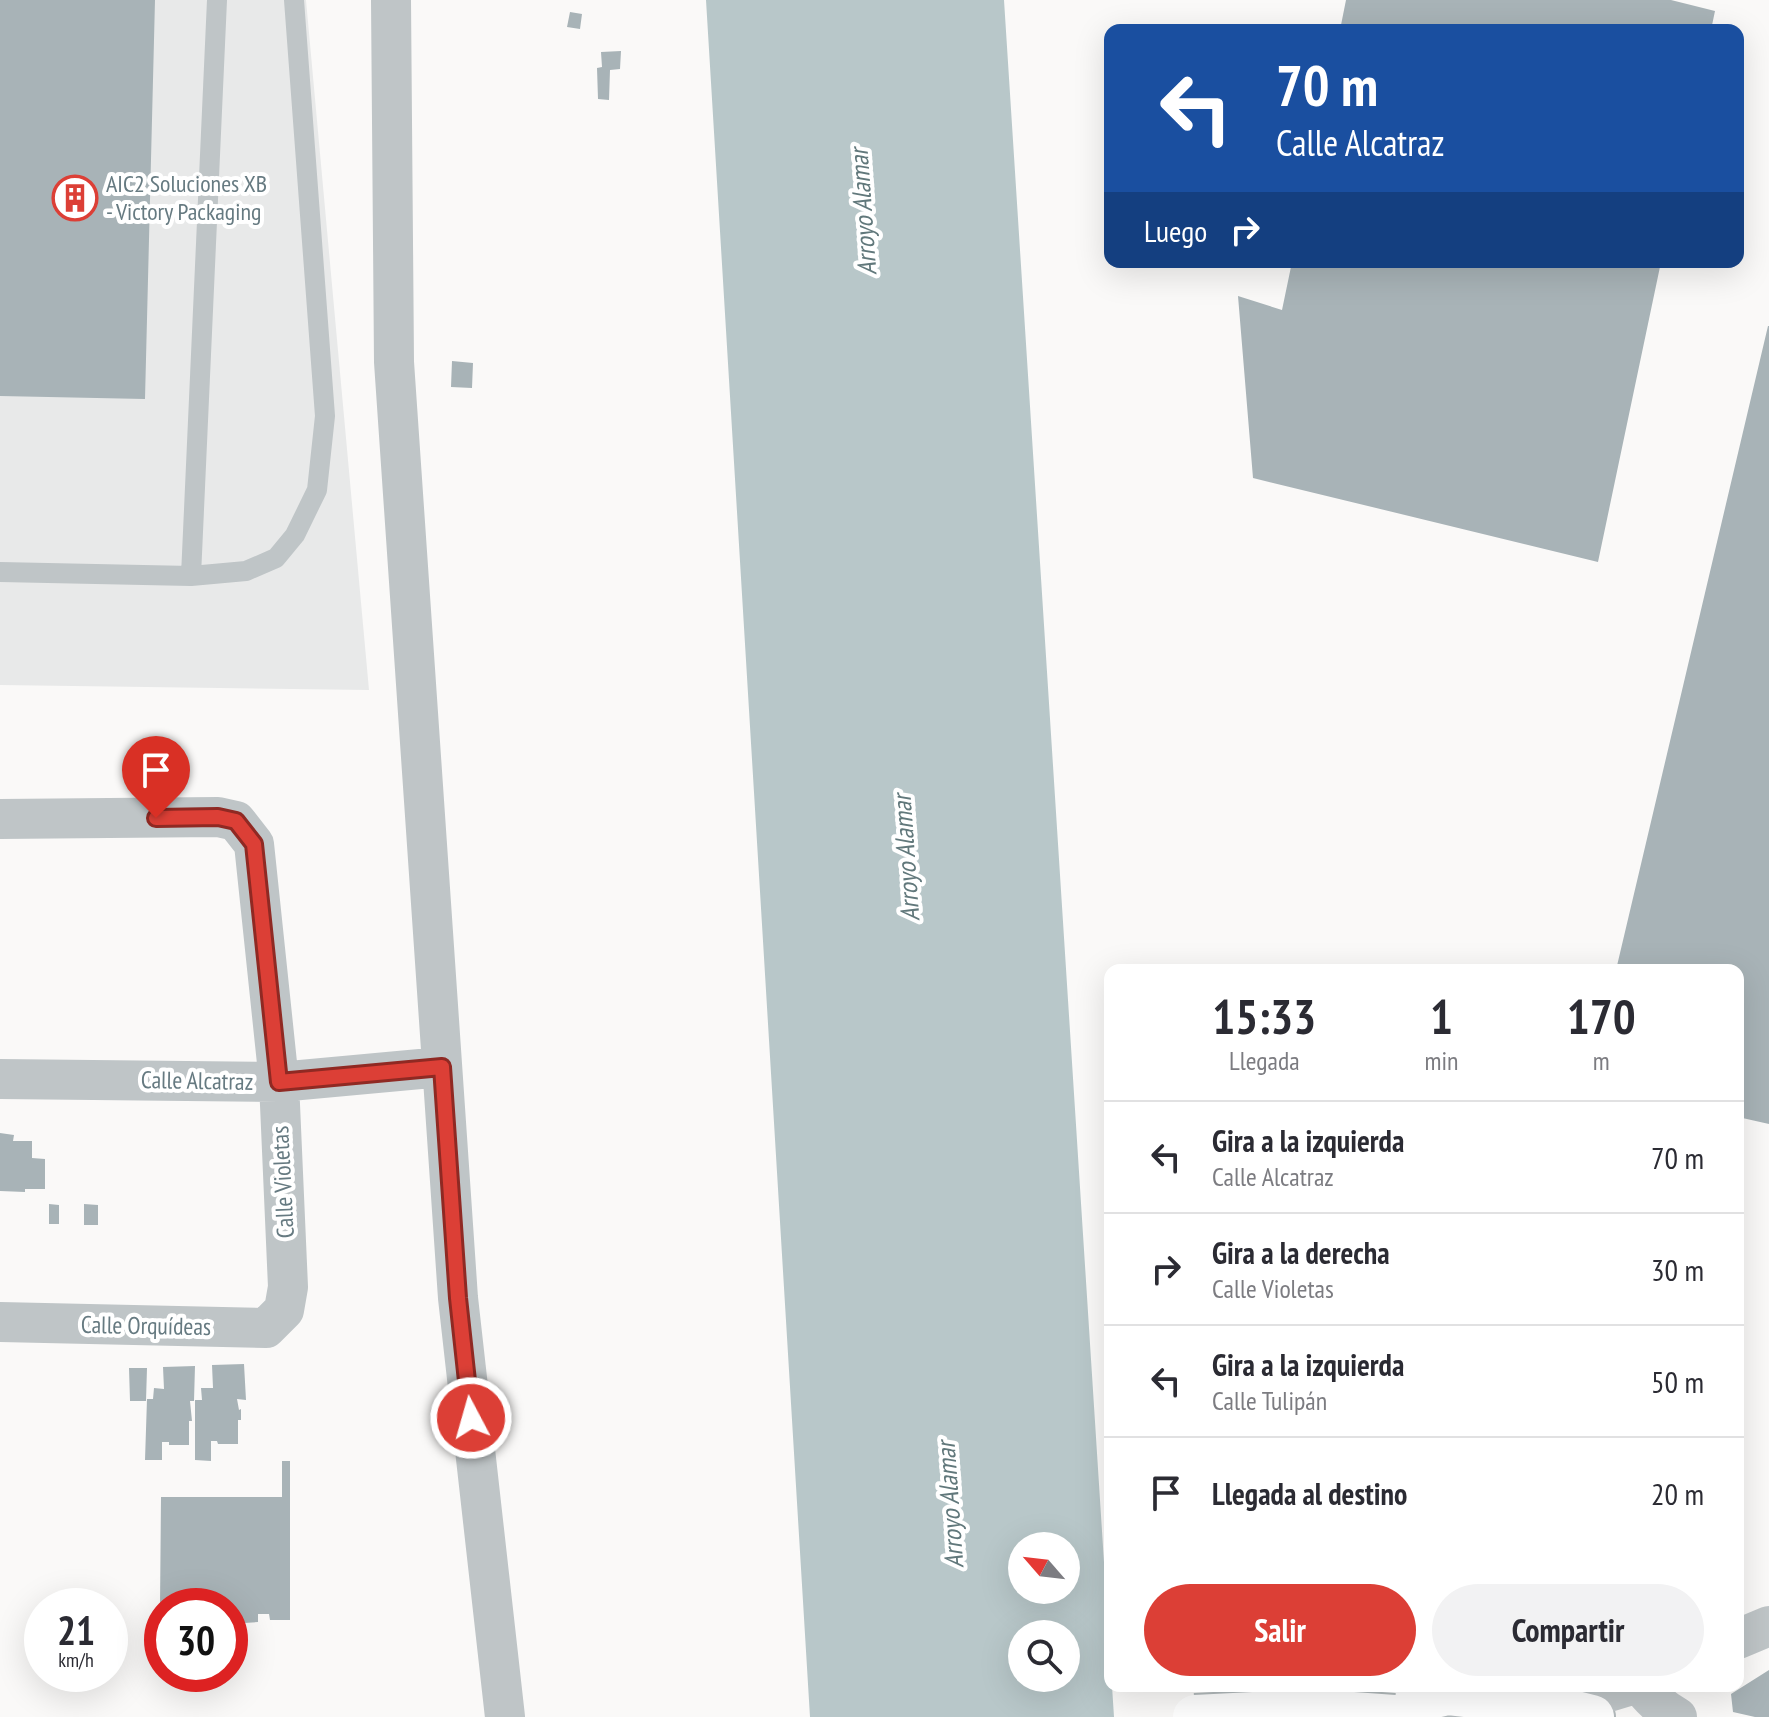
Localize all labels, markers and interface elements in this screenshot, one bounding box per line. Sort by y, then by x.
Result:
text: 70 m [1276,49,1378,121]
icon: left [1144,56,1248,160]
text: Calle Alcatraz [1276,119,1444,166]
water label: Arroyo Alamar [841,144,883,276]
place label: AIC2 Soluciones XB - Victory Packaging [106,168,267,227]
building icon: AIC2 Soluciones XB - Victory Packaging [51,174,99,222]
icon: right [1223,208,1267,252]
text: Luego [1144,211,1207,250]
pin [122,736,190,818]
icon: arrive [134,748,178,792]
water label: Arroyo Alamar [884,790,926,922]
text: 15:33 [1212,985,1316,1047]
text: 1 [1430,985,1453,1047]
text: 170 [1567,985,1636,1047]
text: Llegada [1229,1044,1300,1077]
text: min [1424,1044,1458,1077]
text: m [1593,1044,1610,1077]
street label: Calle Alcatraz [141,1064,253,1097]
text: Gira a la izquierda [1212,1121,1404,1160]
street label: Calle Violetas [264,1125,301,1239]
icon: left [1144,1135,1188,1179]
text: 70 m [1651,1138,1704,1177]
text: Calle Alcatraz [1212,1160,1334,1193]
text: Gira a la derecha [1212,1233,1390,1272]
icon: right [1144,1247,1188,1291]
text: 30 m [1651,1250,1704,1289]
text: Calle Violetas [1212,1272,1334,1305]
street label: Calle Orquídeas [81,1309,211,1342]
text: Gira a la izquierda [1212,1345,1404,1384]
icon: left [1144,1359,1188,1403]
text: 50 m [1651,1362,1704,1401]
position arrow [429,1376,513,1460]
text: Calle Tulipán [1212,1384,1327,1417]
water label: Arroyo Alamar [928,1437,970,1569]
icon: arrive [1144,1471,1188,1515]
text: Llegada al destino [1212,1474,1407,1513]
text: 20 m [1651,1474,1704,1513]
north arrow [1008,1532,1080,1604]
map controls [1008,1532,1080,1692]
button: Salir [1144,1584,1416,1676]
button: Compartir [1432,1584,1704,1676]
speed limit sign: 30 [144,1588,248,1692]
text: 21 [57,1604,95,1656]
button: search [1008,1620,1080,1692]
text: km/h [58,1647,94,1673]

